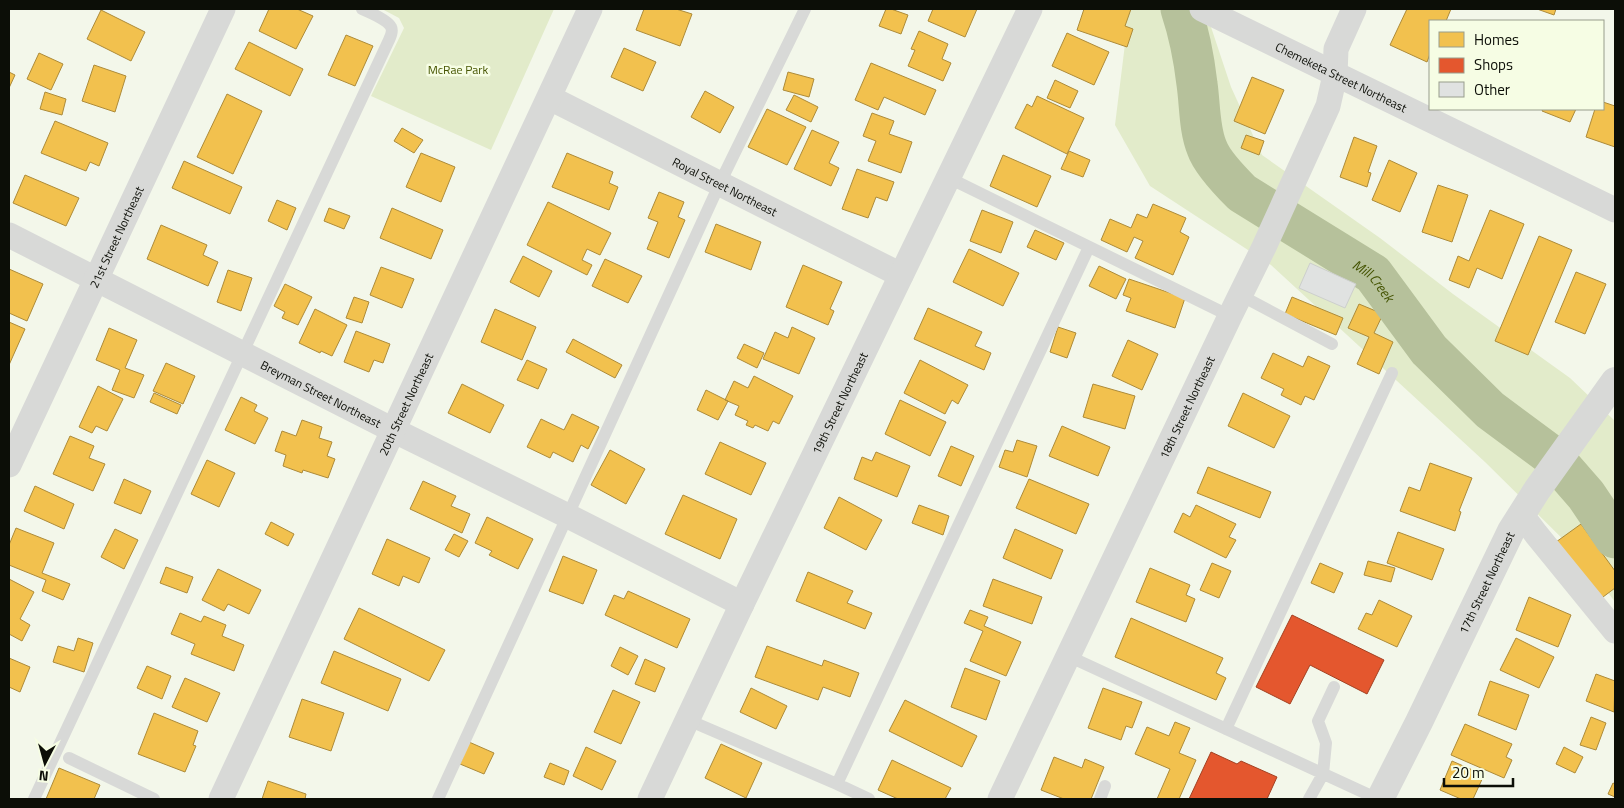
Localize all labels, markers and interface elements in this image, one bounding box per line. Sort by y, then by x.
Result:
legend [1429,20,1604,110]
text: Homes [1474,28,1519,51]
street label: Chemeketa Street Northeast [1272,37,1411,117]
text: Shops [1474,53,1513,76]
park label: McRae Park [428,60,488,79]
text: Other [1474,78,1510,101]
street label: Royal Street Northeast [669,152,782,221]
street label: 21st Street Northeast [84,182,149,291]
water label: Mill Creek [1349,254,1401,307]
street label: 19th Street Northeast [806,348,873,457]
street label: 20th Street Northeast [373,349,438,459]
street label: 18th Street Northeast [1154,352,1219,462]
street label: Breyman Street Northeast [257,355,385,432]
street label: 17th Street Northeast [1453,528,1519,637]
north arrow [20,738,70,788]
scale bar [1444,756,1513,788]
text: 20 m [1452,761,1485,784]
text: N [38,765,50,787]

